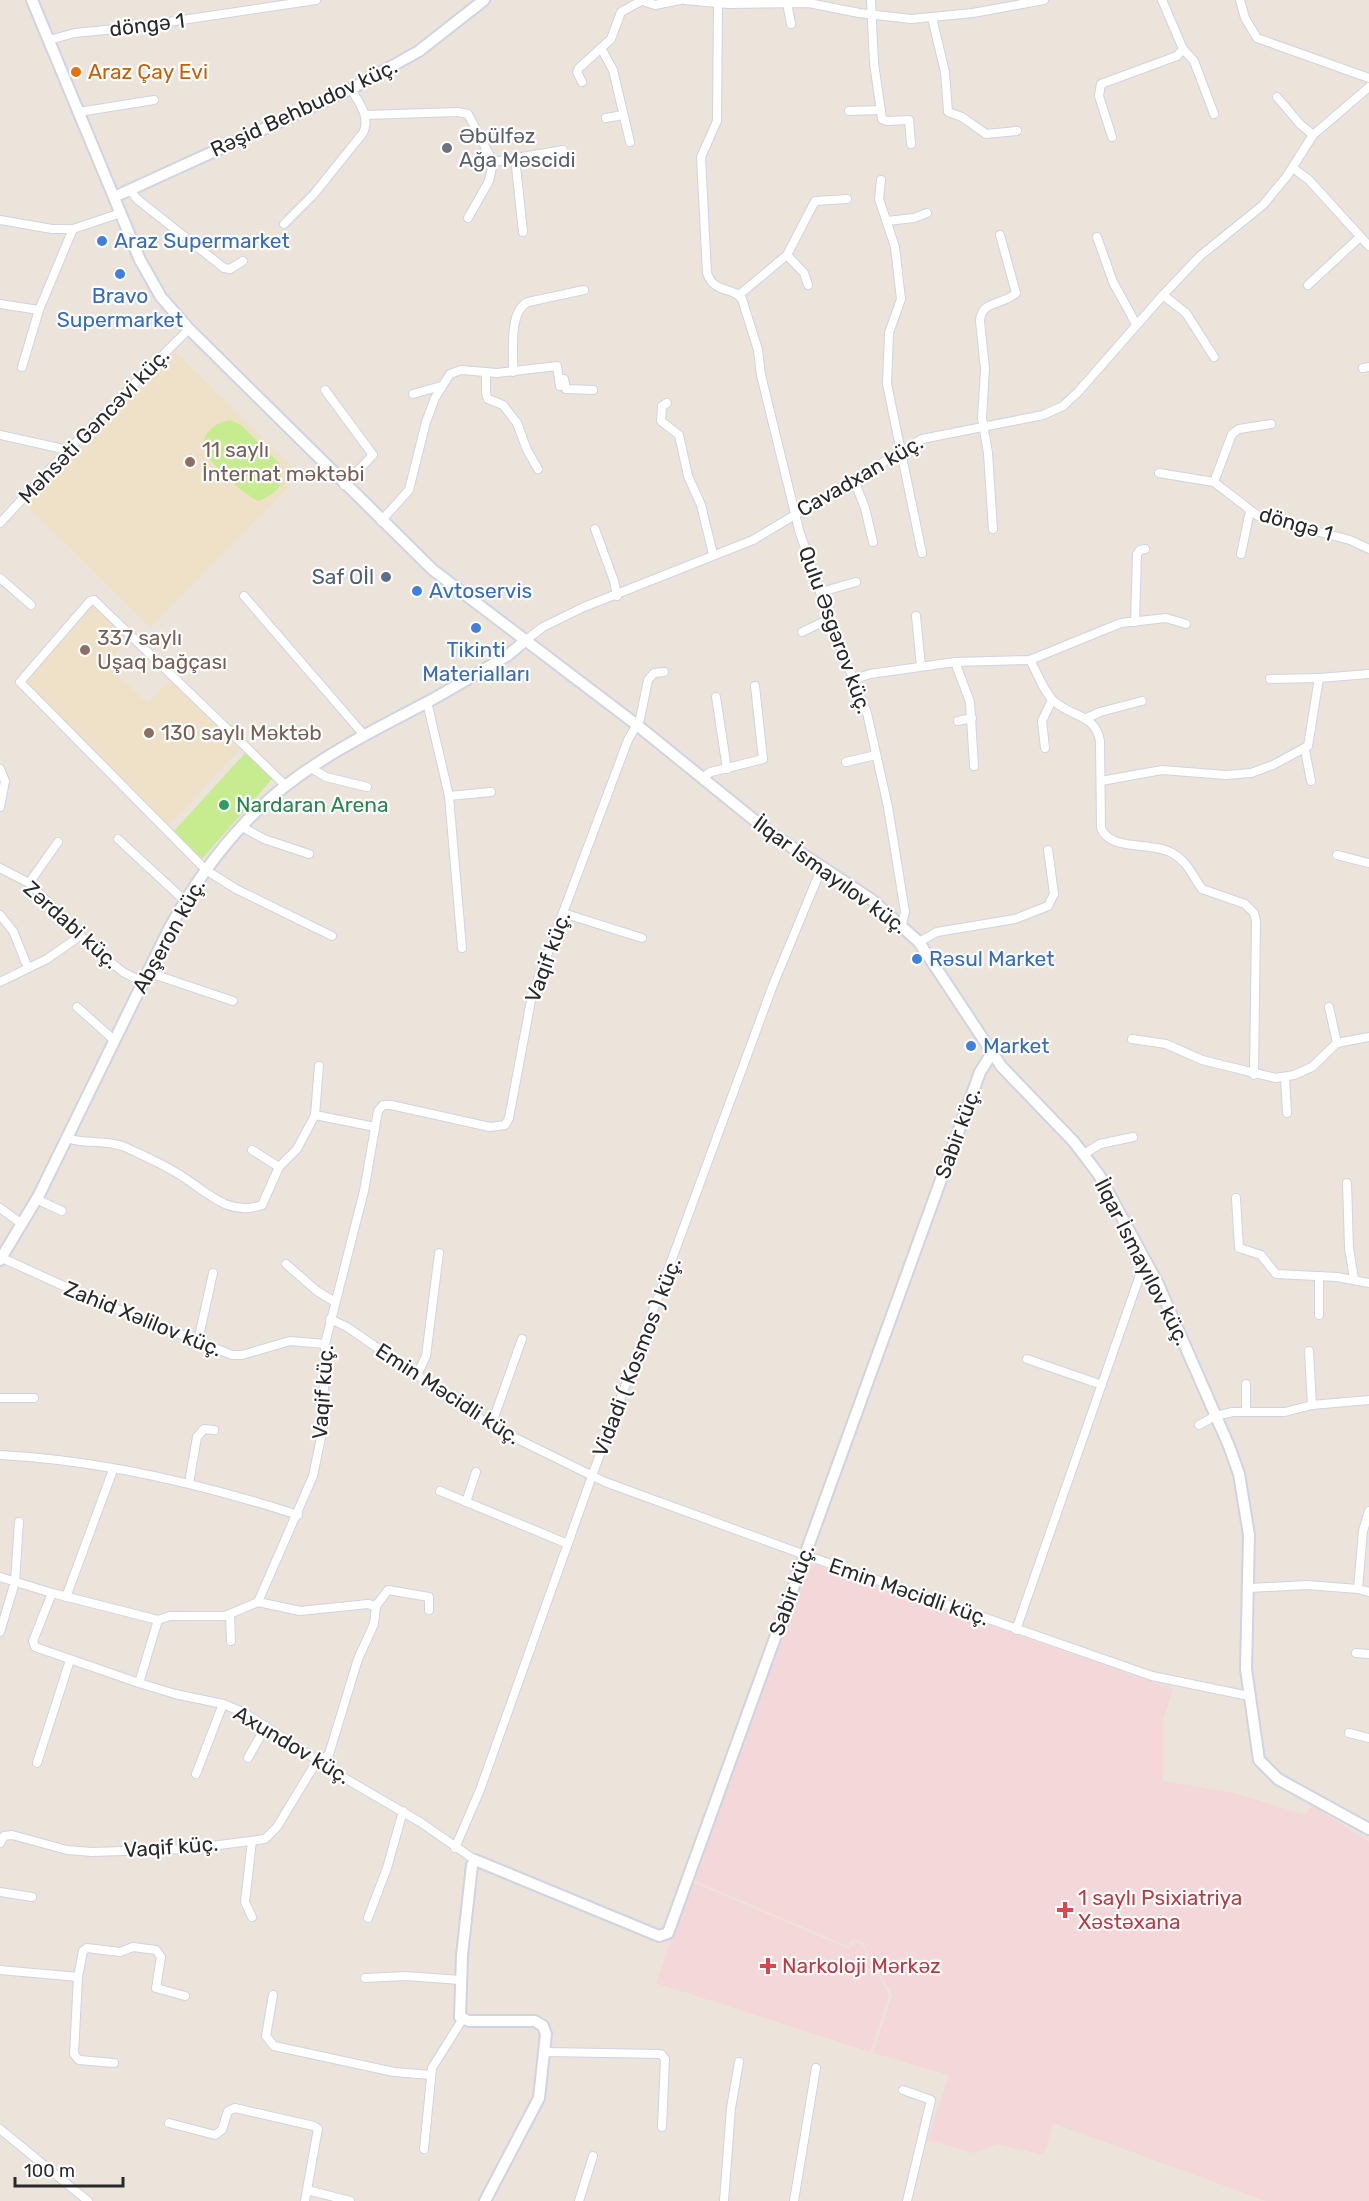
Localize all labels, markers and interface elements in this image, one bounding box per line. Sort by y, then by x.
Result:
street label: döngə 1 [108,7,186,42]
street label: Rəşid Behbudov küç. [206,53,401,162]
place label: Araz Çay Evi [88,59,208,84]
marker: Araz Çay Evi [69,65,83,79]
place label: Əbülfəz Ağa Məscidi [459,123,576,172]
marker: Əbülfəz Ağa Məscidi [440,141,454,155]
place label: Araz Supermarket [114,228,290,253]
marker: Araz Supermarket [95,234,109,248]
marker: Bravo Supermarket [113,267,127,281]
place label: Bravo Supermarket [57,283,183,332]
street label: Məhsəti Gəncəvi küç. [13,343,174,508]
street label: Cavadxan küç. [792,429,927,522]
place label: 11 saylı İnternat məktəbi [202,437,364,486]
marker: 11 saylı İnternat məktəbi [183,455,197,469]
street label: döngə 1 [1256,501,1336,546]
street label: Qulu Əsgərov küç. [794,543,877,717]
place label: Saf Oİl [312,564,374,589]
marker: Saf Oİl [379,570,393,584]
place label: Avtoservis [429,578,532,603]
marker: Avtoservis [410,584,424,598]
marker: Tikinti Materialları [469,621,483,635]
place label: 337 saylı Uşaq bağçası [97,625,227,674]
place label: Tikinti Materialları [422,637,530,686]
marker: 337 saylı Uşaq bağçası [78,643,92,657]
place label: 130 saylı Məktəb [161,720,322,745]
marker: 130 saylı Məktəb [142,726,156,740]
place label: Nardaran Arena [236,792,389,817]
marker: Nardaran Arena [217,798,231,812]
street label: İlqar İsmayılov küç. [748,810,912,939]
street label: Abşeron küç. [127,874,210,997]
street label: Zərdabi küç. [19,875,124,974]
street label: Vaqif küç. [520,908,576,1006]
place label: Rəsul Market [929,946,1055,971]
marker: Rəsul Market [910,952,924,966]
place label: Market [983,1033,1049,1058]
marker: Market [964,1039,978,1053]
street label: Sabir küç. [929,1084,986,1182]
street label: İlqar İsmayılov küç. [1090,1174,1195,1349]
street label: Vidadi ( Kosmos ) küç. [587,1253,686,1460]
street label: Zahid Xəlilov küç. [61,1275,226,1362]
street label: Emin Məcidli küç. [371,1337,525,1450]
street label: Vaqif küç. [307,1344,338,1440]
street label: Sabir küç. [763,1541,820,1639]
street label: Emin Məcidli küç. [826,1552,992,1631]
street label: Axundov küç. [229,1700,355,1789]
street label: Vaqif küç. [123,1831,219,1862]
place label: 1 saylı Psixiatriya Xəstəxana [1078,1885,1242,1934]
marker: 1 saylı Psixiatriya Xəstəxana [1056,1901,1074,1919]
place label: Narkoloji Mərkəz [782,1953,941,1978]
marker: Narkoloji Mərkəz [759,1957,777,1975]
scale bar [15,2150,123,2188]
text: 100 m [24,2160,75,2182]

